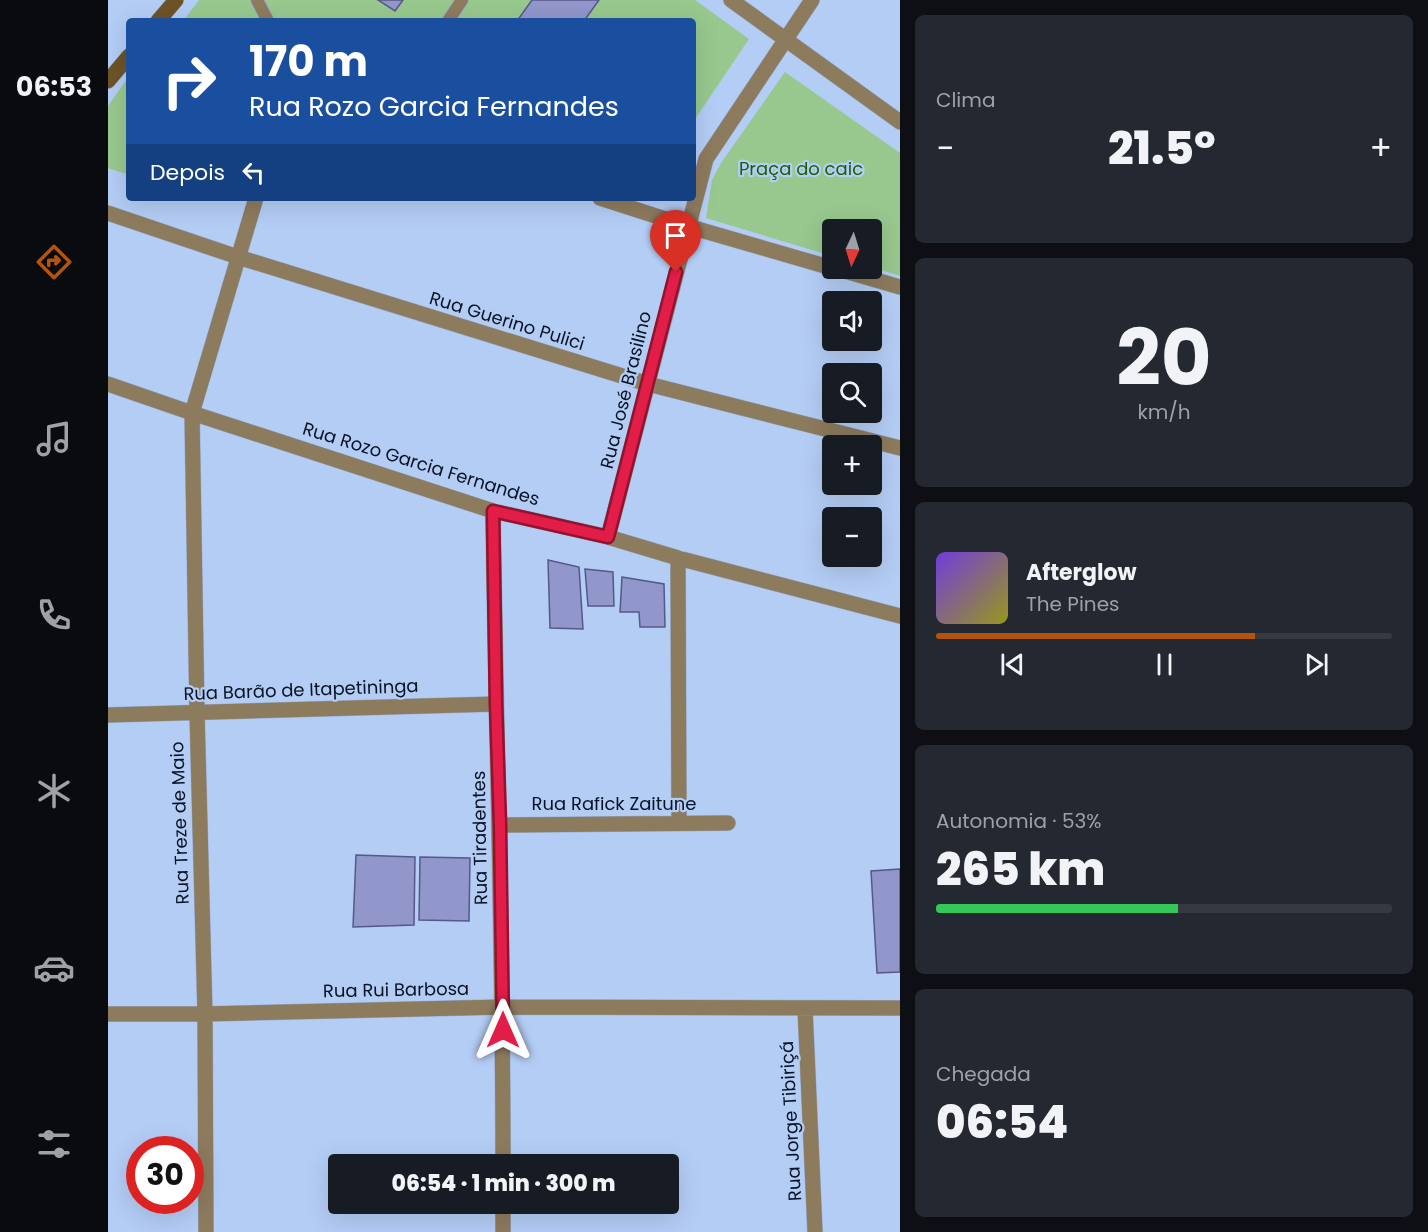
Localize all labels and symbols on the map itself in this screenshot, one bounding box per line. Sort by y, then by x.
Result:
park label: Praça do caic [739,156,863,181]
pin [650,210,701,272]
north arrow [822,219,882,279]
street label: Rua Guerino Pulici [426,285,588,356]
street label: Rua José Brasilino [594,309,657,471]
street label: Rua Rozo Garcia Fernandes [300,416,543,512]
street label: Rua Barão de Itapetininga [183,673,419,706]
street label: Rua Treze de Maio [164,741,195,905]
street label: Rua Tiradentes [466,771,493,905]
street label: Rua Rafick Zaitune [532,791,697,816]
street label: Rua Rui Barbosa [323,976,469,1003]
position arrow [471,998,535,1062]
street label: Rua Jorge Tibiriçá [774,1040,807,1202]
speed limit sign: 30 [126,1136,204,1214]

